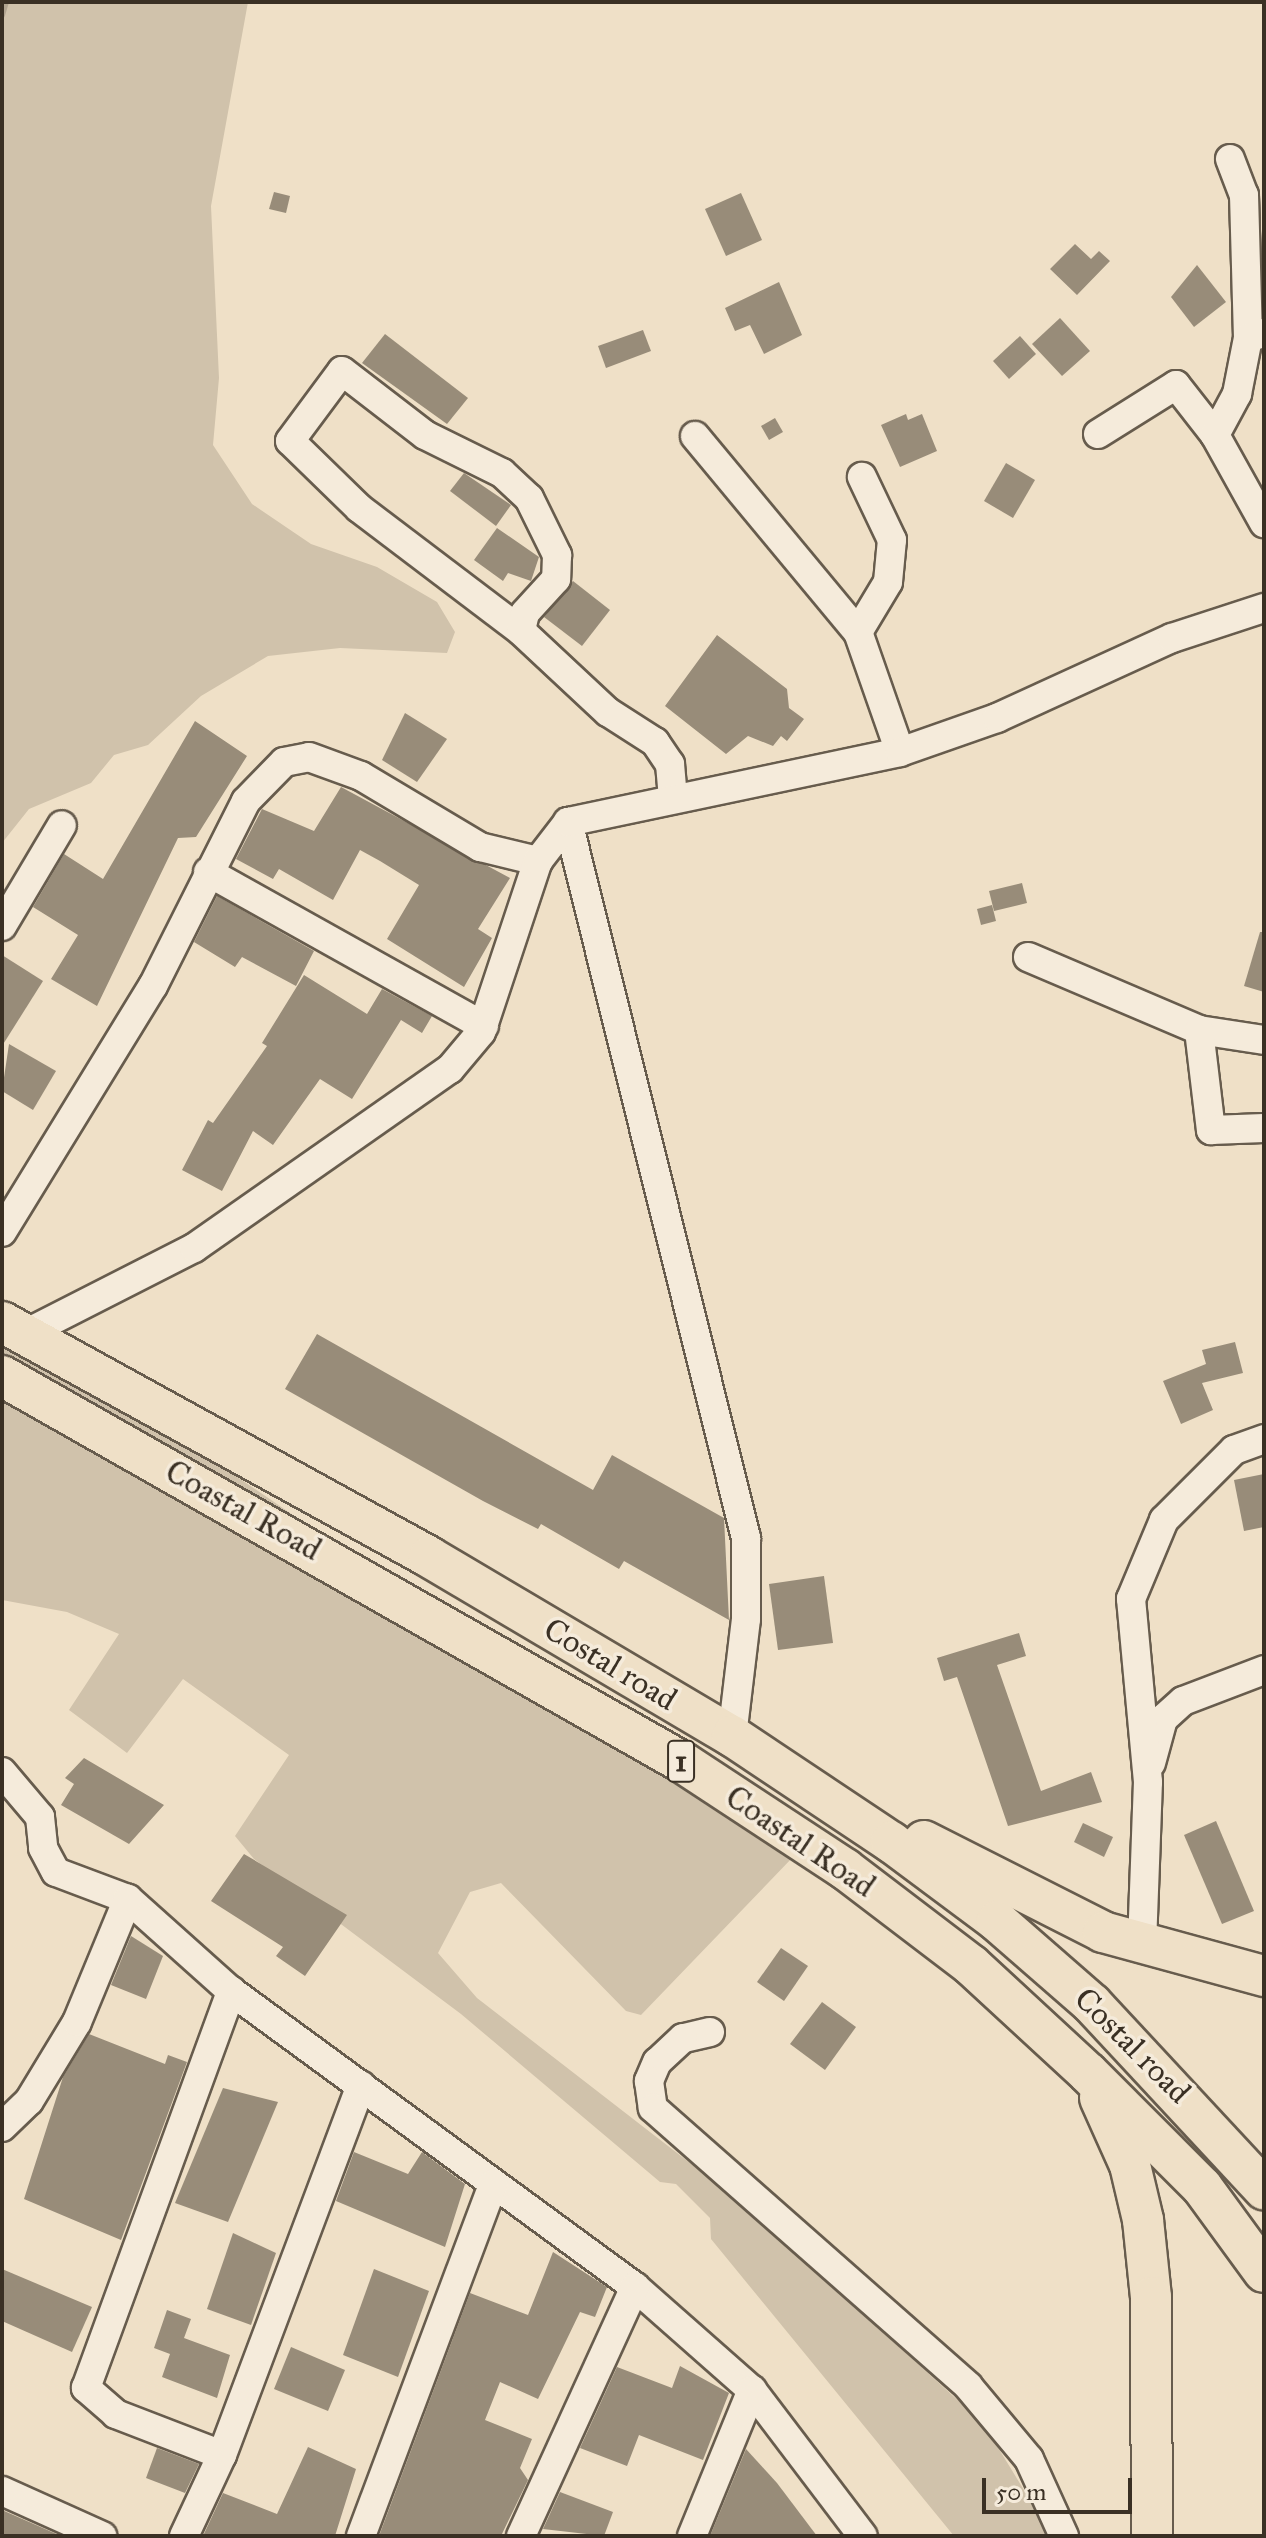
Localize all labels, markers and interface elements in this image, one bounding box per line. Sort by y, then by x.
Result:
street label: Coastal Road [158,1453,328,1569]
street label: Costal road [537,1610,683,1720]
road number: 1 [667,1735,695,1787]
street label: Coastal Road [718,1778,882,1906]
street label: Costal road [1066,1980,1198,2112]
scale bar [986,2462,1136,2512]
text: 50 m [996,2477,1046,2507]

